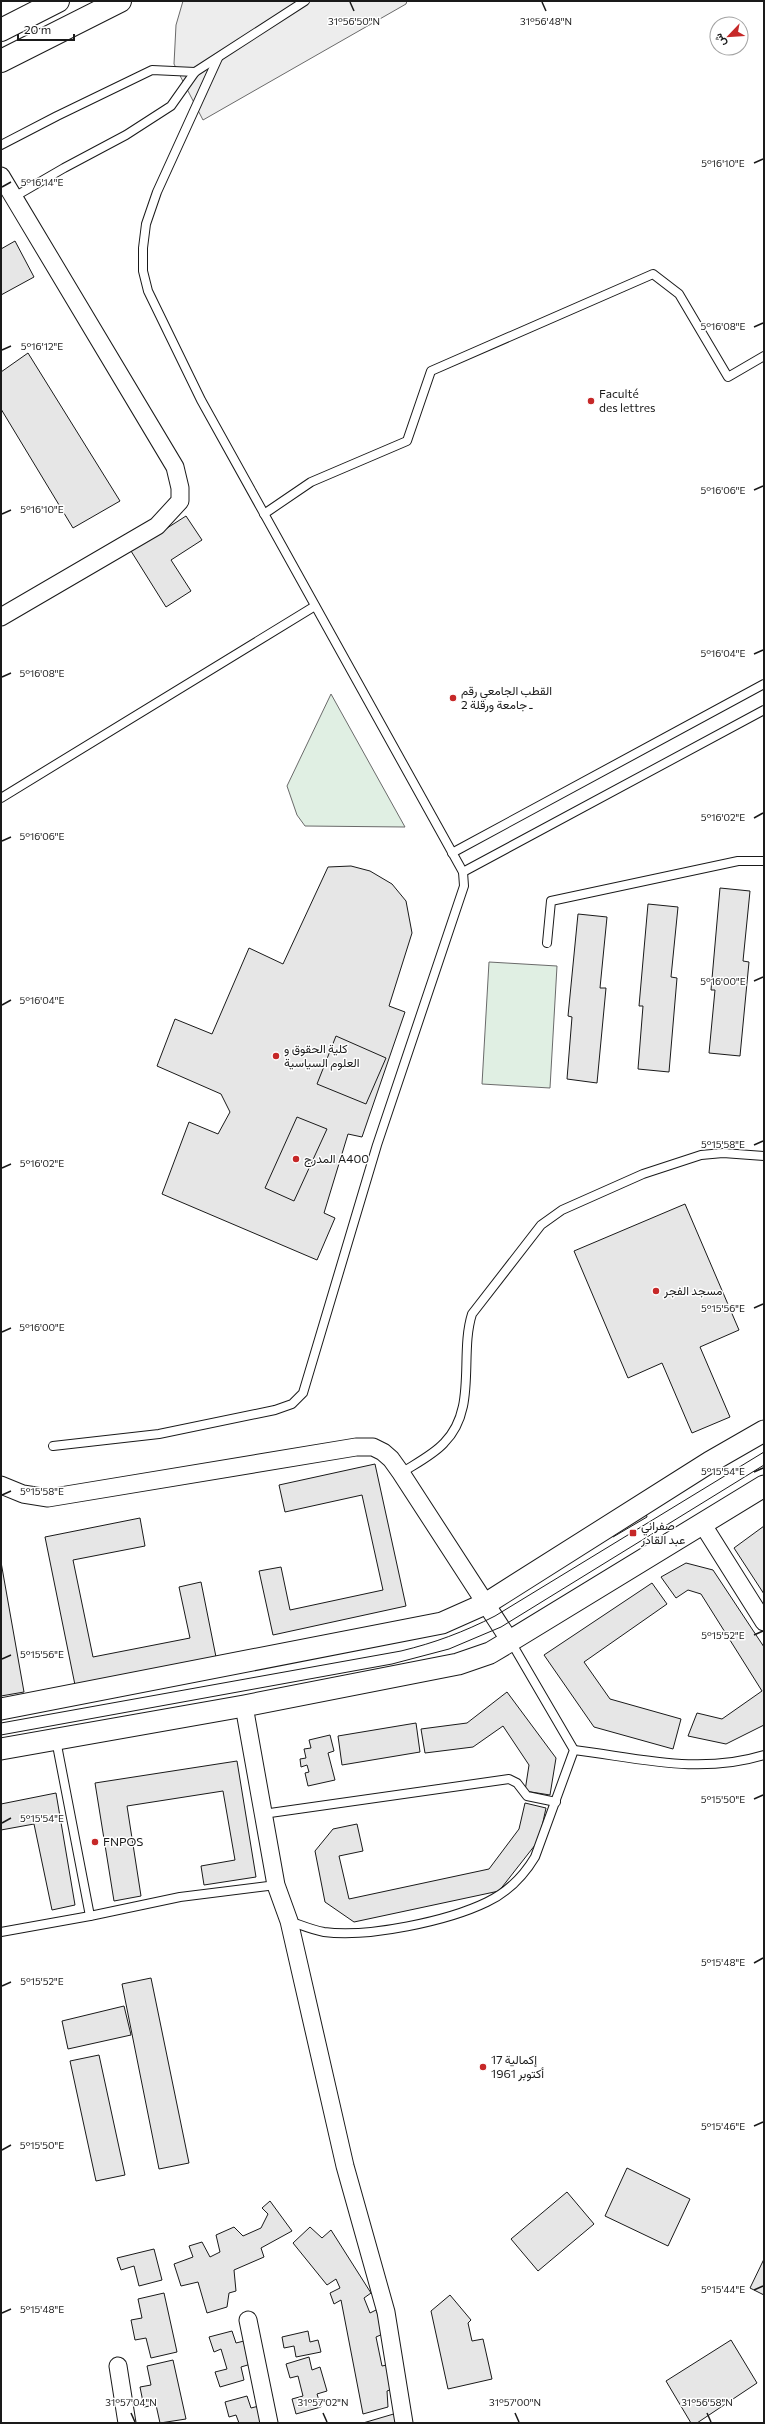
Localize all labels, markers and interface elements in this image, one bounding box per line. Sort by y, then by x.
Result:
text: 31°56'50"N [328,15,380,27]
text: 31°56'48"N [520,15,572,27]
scale bar [18,16,74,42]
north arrow [709,16,749,56]
text: 20 m [24,22,51,36]
text: ش [711,31,729,49]
text: 5°16'10"E [701,157,745,169]
text: 5°16'14"E [21,176,63,188]
text: 5°16'08"E [700,320,746,332]
text: 5°16'12"E [21,340,63,352]
place label: Faculté des lettres [599,386,656,414]
marker: Faculté des lettres [586,396,596,406]
text: 5°16'06"E [700,484,746,496]
text: 5°16'10"E [20,503,64,515]
text: 5°16'04"E [701,647,746,659]
text: 5°16'08"E [19,667,65,679]
place label: القطب الجامعي رقم 2 ـ جامعة ورقلة [461,683,552,713]
marker: القطب الجامعي رقم 2 ـ جامعة ورقلة [448,693,458,703]
text: 5°16'02"E [701,811,745,823]
text: 5°16'06"E [19,830,65,842]
text: 5°16'00"E [700,975,746,987]
text: 5°16'04"E [20,994,65,1006]
place label: كلية الحقوق و العلوم السياسية [284,1041,360,1071]
marker: كلية الحقوق و العلوم السياسية [271,1051,281,1061]
text: 5°15'58"E [701,1138,745,1150]
place label: المدرج A400 [304,1151,369,1168]
marker: المدرج A400 [291,1154,301,1164]
text: 5°16'02"E [20,1157,64,1169]
place label: مسجد الفجر [663,1283,722,1299]
marker: مسجد الفجر [651,1286,661,1296]
text: 5°15'56"E [701,1302,745,1314]
text: 5°16'00"E [19,1321,65,1333]
text: 5°15'54"E [701,1465,745,1477]
text: 5°15'58"E [20,1485,64,1497]
place label: صفراني عبد القادر [640,1518,685,1548]
marker: صفراني عبد القادر [628,1528,638,1538]
text: 5°15'52"E [701,1629,745,1641]
text: 5°15'56"E [20,1648,64,1660]
text: 5°15'50"E [701,1793,745,1805]
text: 5°15'54"E [20,1812,64,1824]
place label: FNPOS [103,1834,143,1848]
marker: FNPOS [90,1837,100,1847]
text: 5°15'48"E [701,1956,745,1968]
text: 5°15'52"E [20,1975,64,1987]
place label: إكمالية 17 أكتوبر 1961 [491,2052,544,2082]
marker: إكمالية 17 أكتوبر 1961 [478,2062,488,2072]
text: 5°15'46"E [701,2120,745,2132]
text: 5°15'50"E [20,2139,64,2151]
text: 5°15'44"E [701,2283,745,2295]
text: 5°15'48"E [20,2303,64,2315]
text: 31°57'04"N [105,2396,157,2408]
text: 31°57'02"N [297,2396,349,2408]
text: 31°57'00"N [489,2396,541,2408]
text: 31°56'58"N [681,2396,733,2408]

